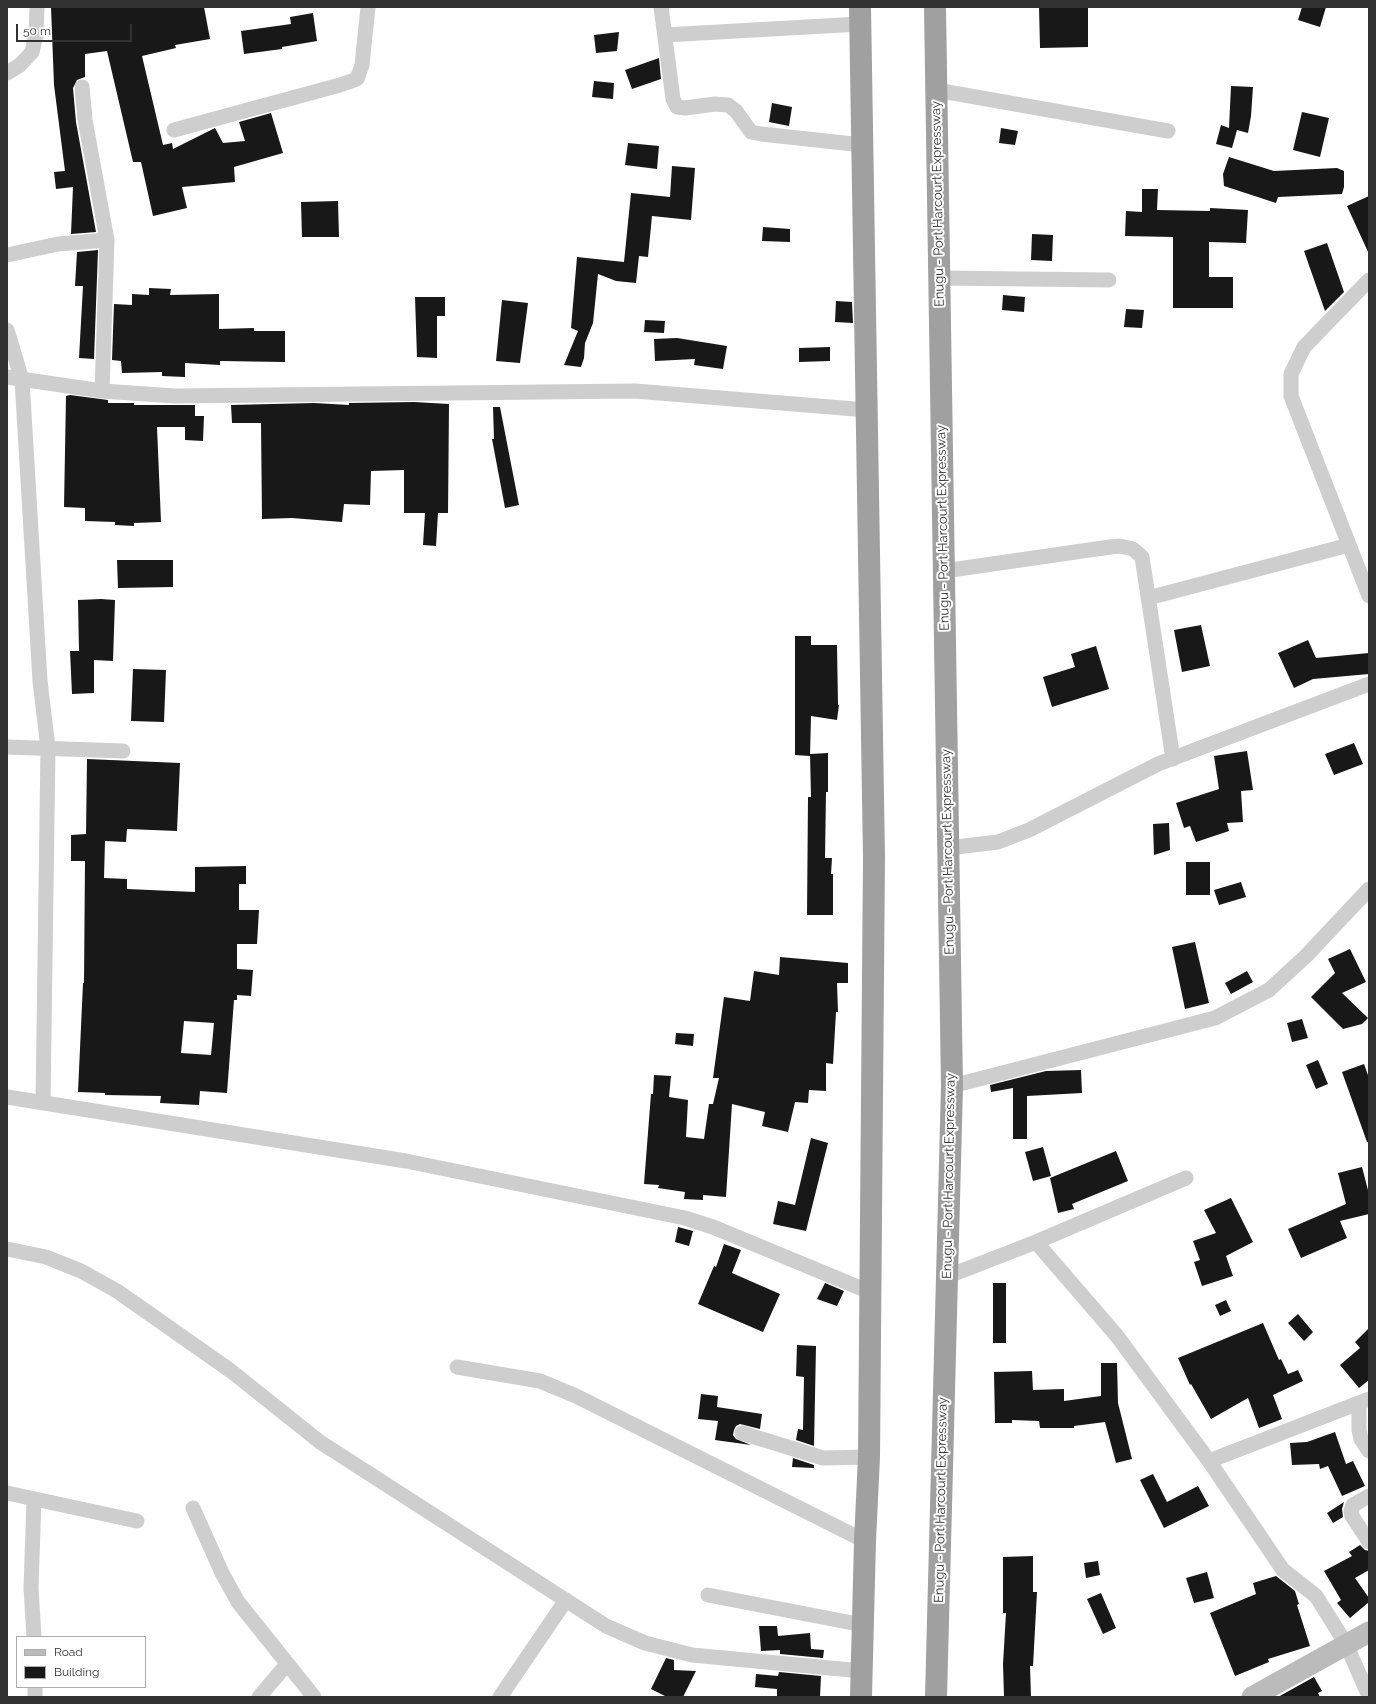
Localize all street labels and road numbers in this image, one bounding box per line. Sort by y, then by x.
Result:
street label: Enugu - Port Harcourt Expressway [928,101,948,307]
street label: Enugu - Port Harcourt Expressway [933,425,953,631]
street label: Enugu - Port Harcourt Expressway [938,749,958,955]
street label: Enugu - Port Harcourt Expressway [939,1073,959,1279]
street label: Enugu - Port Harcourt Expressway [931,1397,951,1603]

